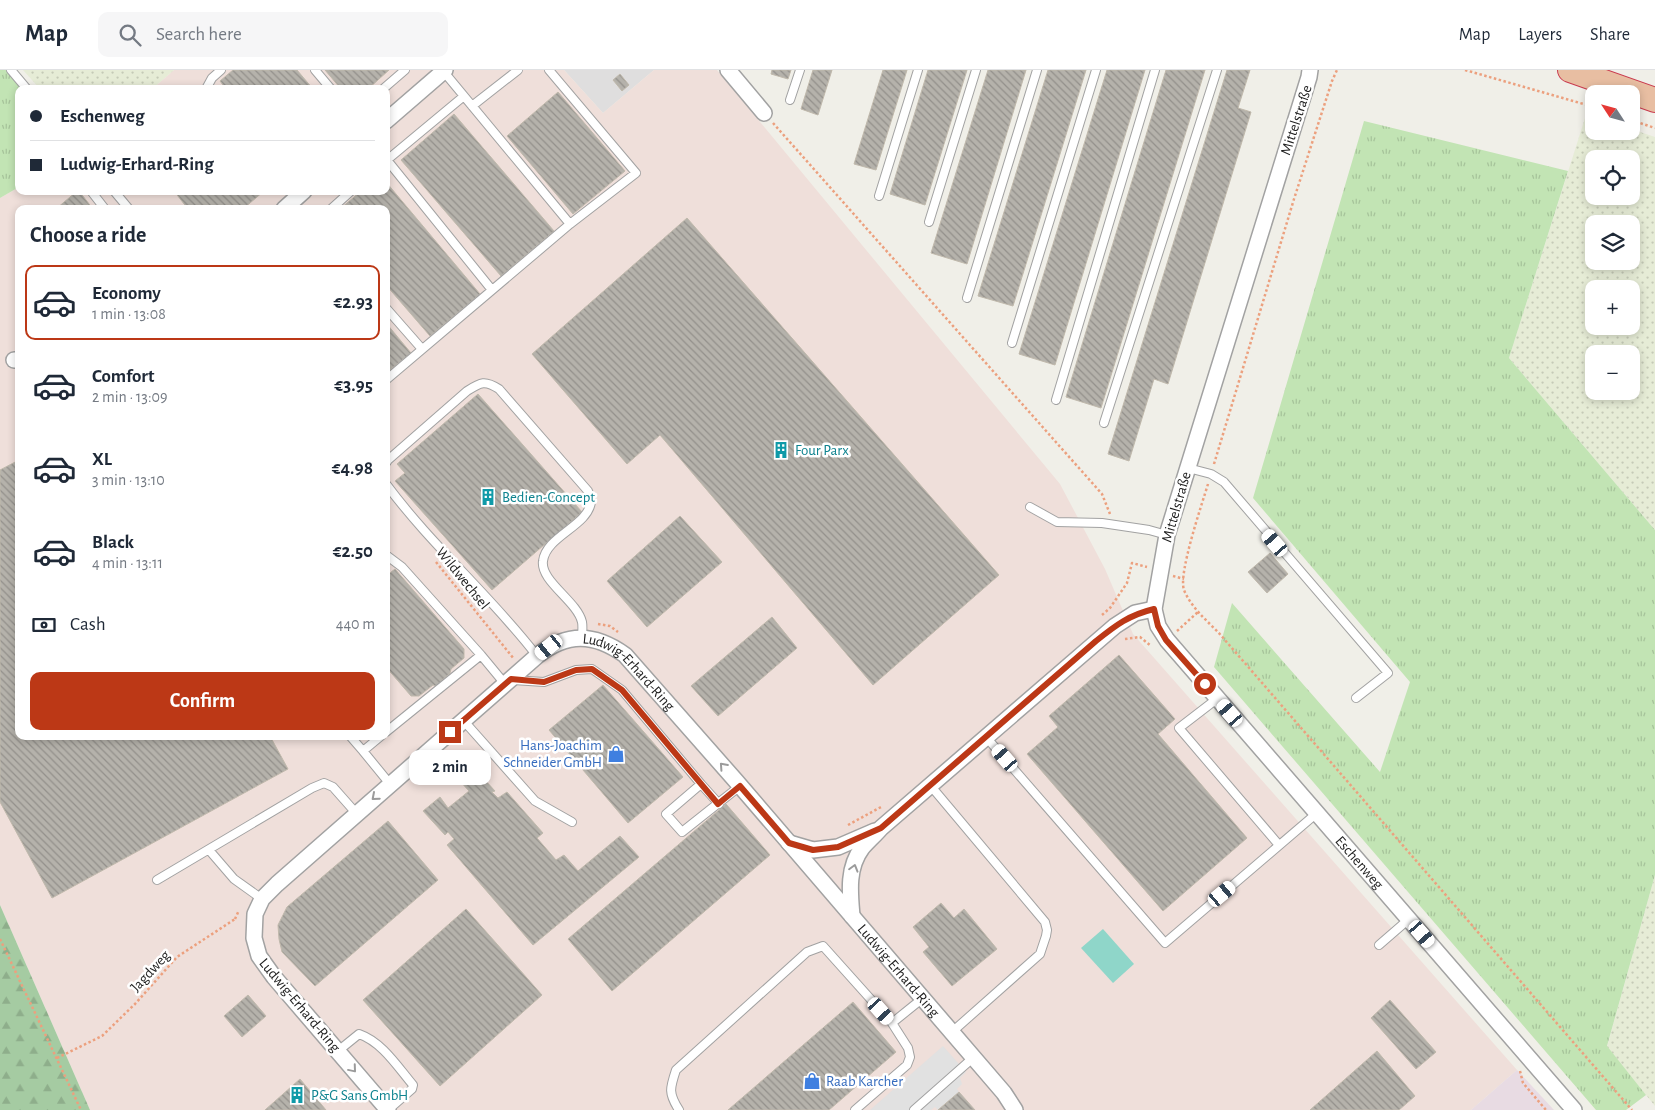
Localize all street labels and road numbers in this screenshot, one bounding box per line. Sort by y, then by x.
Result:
street label: Mittelstraße [1278,83,1315,157]
street label: Mittelstraße [1159,470,1194,544]
street label: Wildwechsel [433,544,492,612]
street label: Ludwig-Erhard-Ring [582,631,678,714]
street label: Eschenweg [1332,833,1387,893]
street label: Ludwig-Erhard-Ring [854,921,943,1021]
street label: Jagdweg [128,947,173,995]
street label: Ludwig-Erhard-Ring [256,956,343,1056]

